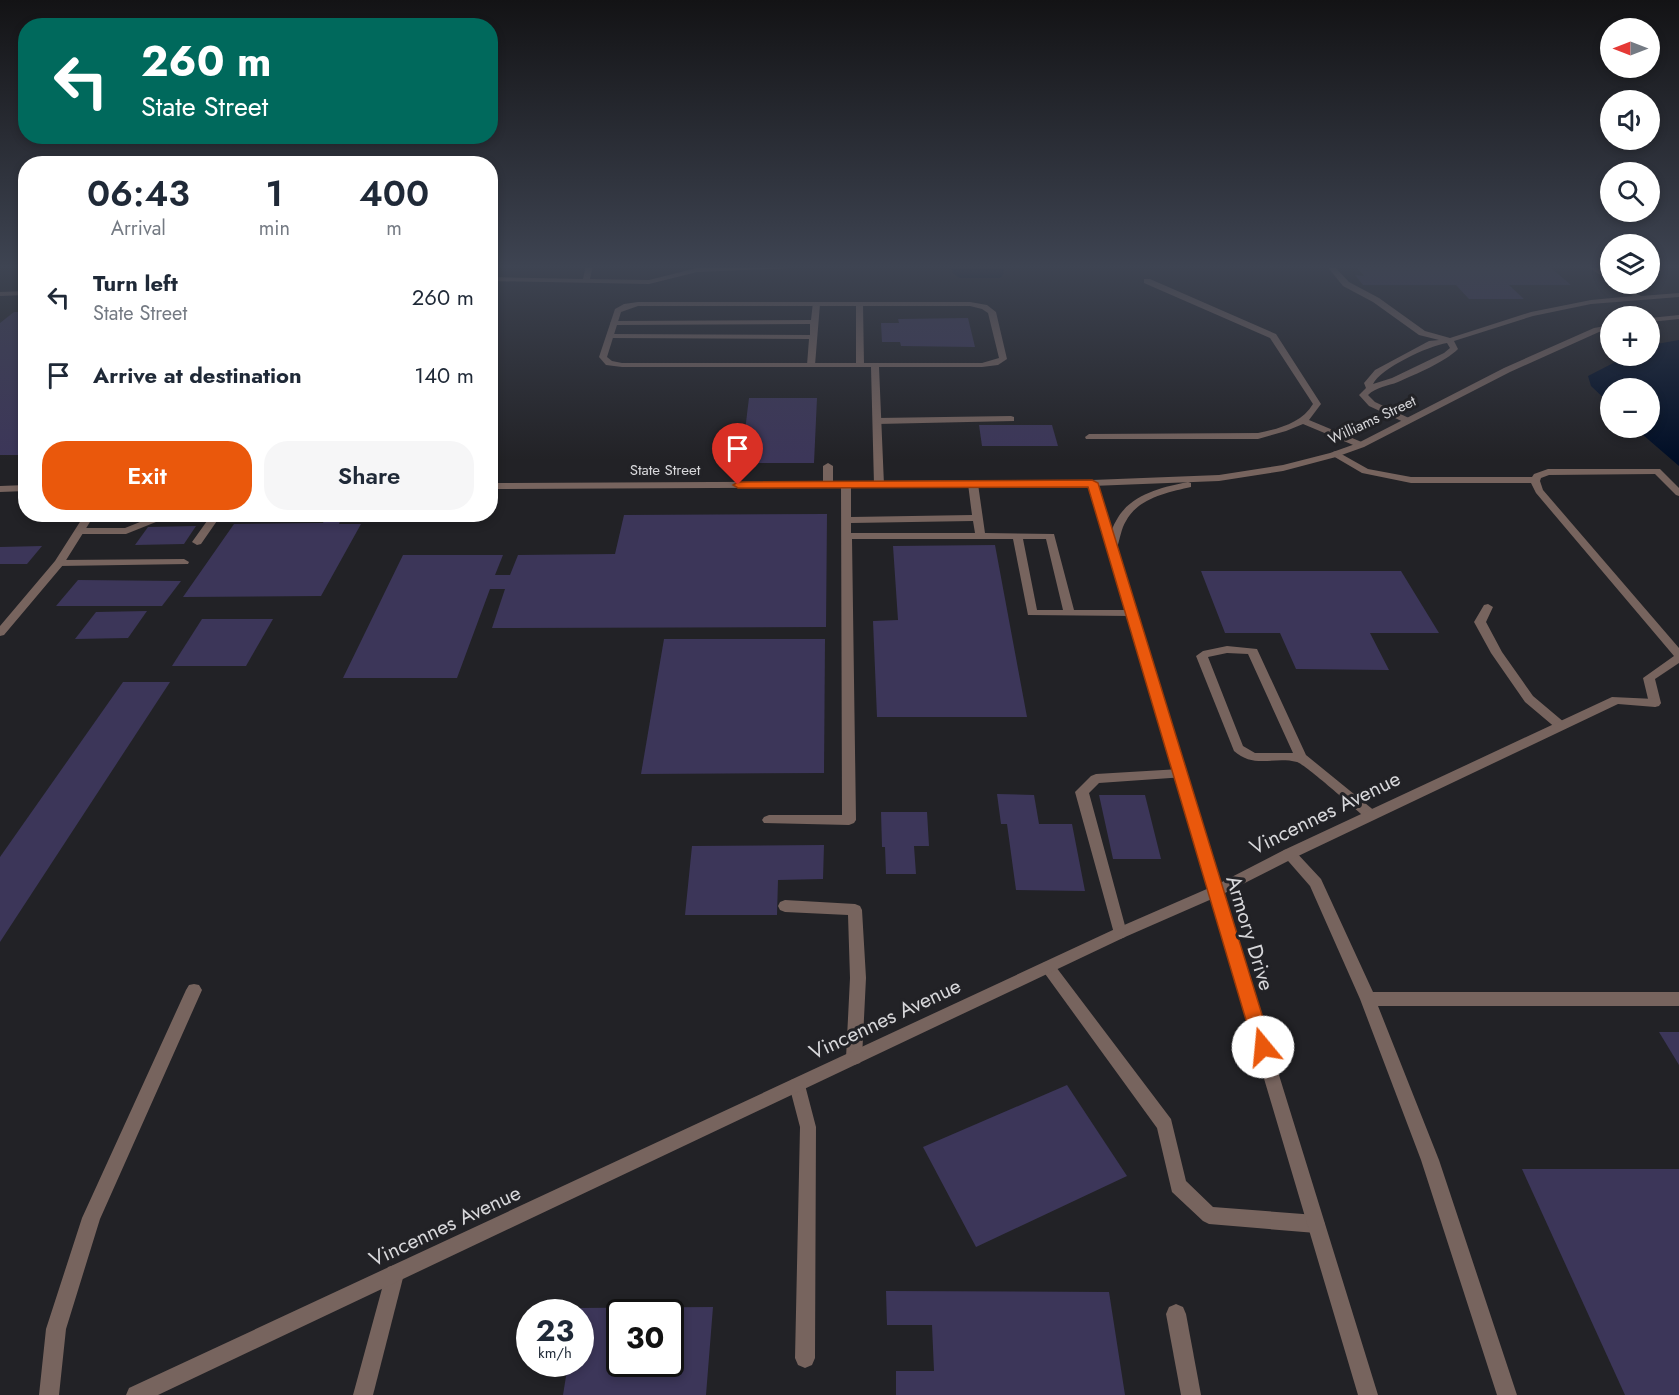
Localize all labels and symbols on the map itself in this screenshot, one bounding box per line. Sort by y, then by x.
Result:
north arrow [1600,18,1660,78]
street label: Williams Street [1324,390,1420,450]
pin [712,423,763,485]
street label: State Street [630,459,701,481]
street label: Vincennes Avenue [1245,763,1406,862]
street label: Armory Drive [1218,872,1282,994]
street label: Vincennes Avenue [804,971,966,1067]
position arrow [1231,1015,1295,1079]
street label: Vincennes Avenue [364,1178,526,1274]
speed limit sign: 30 [606,1299,684,1377]

